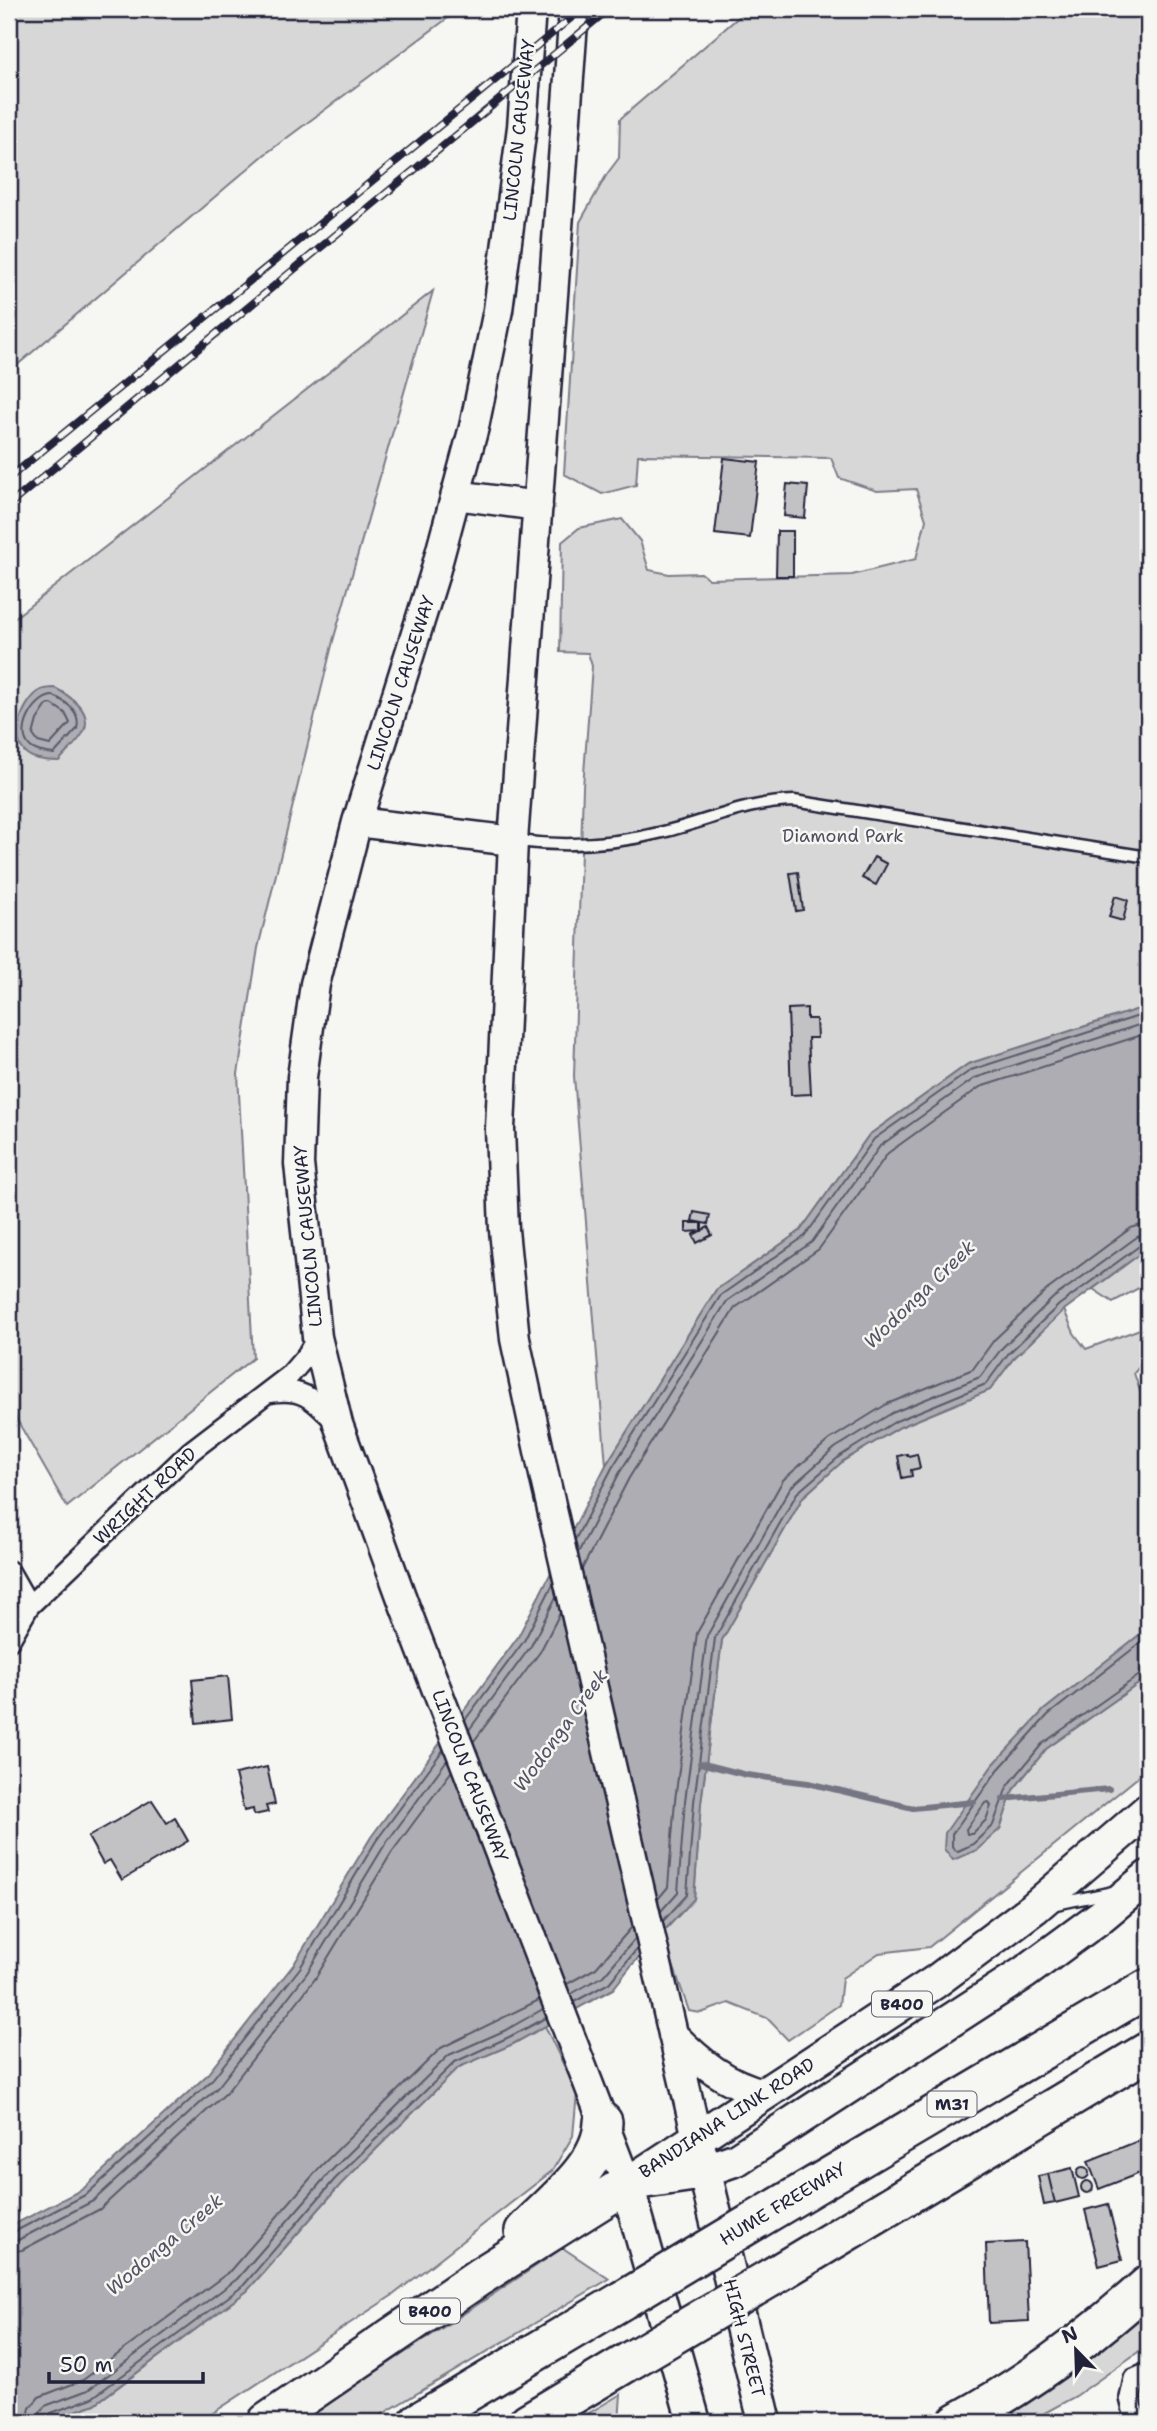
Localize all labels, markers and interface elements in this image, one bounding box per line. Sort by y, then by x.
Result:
street label: LINCOLN CAUSEWAY [498,38,540,222]
street label: LINCOLN CAUSEWAY [361,592,441,774]
park label: Diamond Park [782,824,904,848]
street label: LINCOLN CAUSEWAY [288,1144,328,1328]
water label: Wodonga Creek [858,1235,981,1354]
street label: WRIGHT ROAD [88,1442,202,1550]
water label: Wodonga Creek [507,1664,613,1797]
street label: LINCOLN CAUSEWAY [426,1686,514,1866]
road number: B400 [872,1992,932,2016]
street label: BANDIANA LINK ROAD [634,2052,820,2184]
road number: M31 [928,2092,976,2116]
street label: HUME FREEWAY [715,2157,851,2251]
water label: Wodonga Creek [100,2188,228,2301]
street label: HIGH STREET [718,2276,770,2400]
road number: B400 [400,2298,460,2324]
north arrow [1042,2316,1112,2386]
text: N [1058,2320,1081,2349]
scale bar [49,2340,203,2384]
text: 50 m [60,2351,113,2379]

